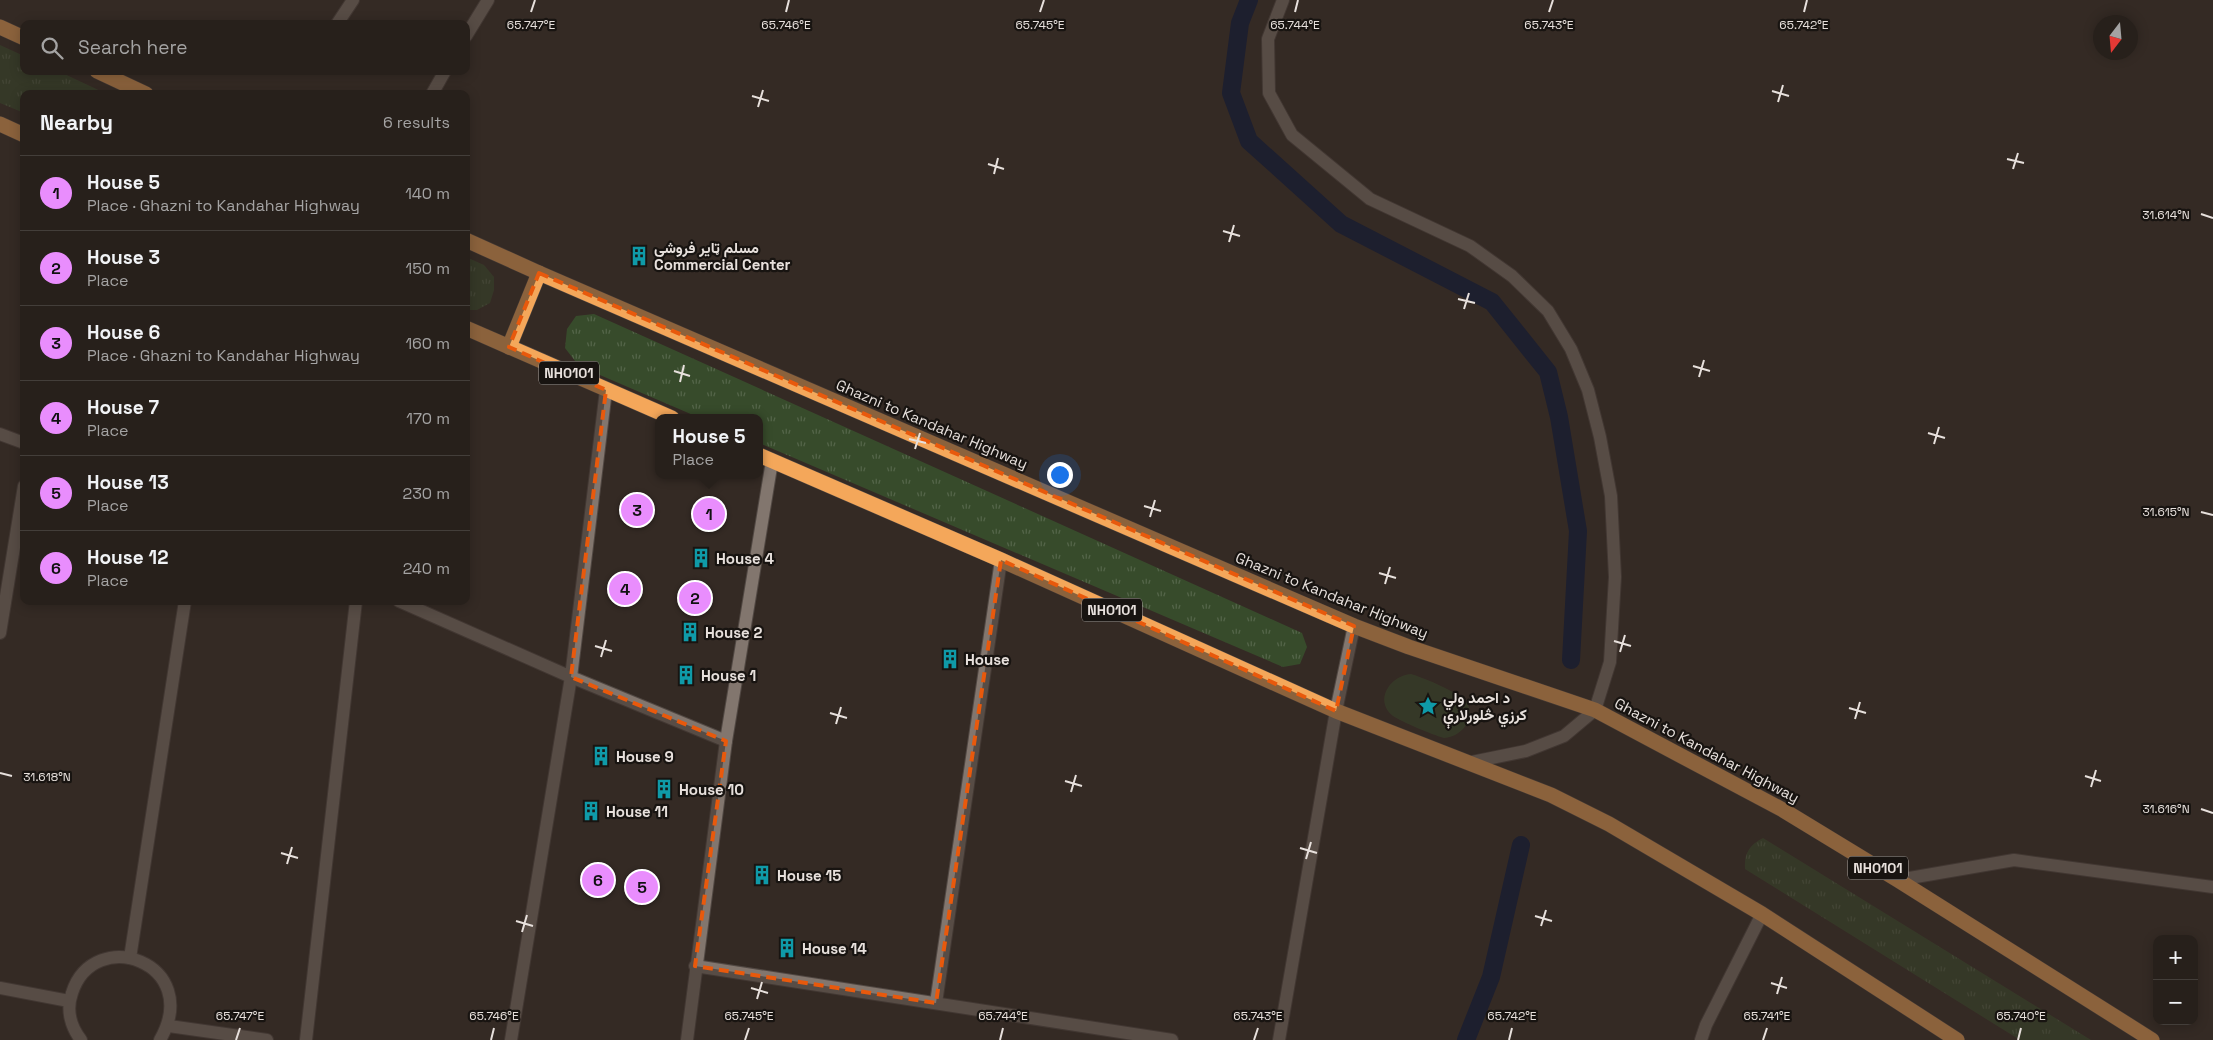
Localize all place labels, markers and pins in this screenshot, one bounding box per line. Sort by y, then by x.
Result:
place label: مسلم ټایر فروشي Commercial Center [654,238,791,274]
building icon: مسلم ټایر فروشي Commercial Center [628,245,650,267]
pin: 3 [621,491,653,529]
pin: 1 [693,495,725,533]
building icon: House 4 [690,547,712,569]
place label: House 4 [716,549,775,568]
pin: 4 [609,570,641,608]
pin: 2 [679,579,711,617]
building icon: House 2 [679,621,701,643]
place label: House 2 [705,623,763,642]
building icon: House [939,648,961,670]
place label: House [965,650,1010,669]
building icon: House 1 [675,664,697,686]
place label: House 1 [701,666,756,685]
place label: د احمد ولي کرزي څلورلارې [1443,688,1527,729]
place icon: د احمد ولي کرزي څلورلارې [1417,695,1439,717]
building icon: House 9 [590,745,612,767]
place label: House 9 [616,747,674,766]
building icon: House 10 [653,778,675,800]
place label: House 10 [679,780,744,799]
building icon: House 11 [580,800,602,822]
place label: House 11 [606,802,668,821]
pin: 6 [582,861,614,899]
building icon: House 15 [751,864,773,886]
place label: House 15 [777,866,841,885]
pin: 5 [626,868,658,906]
building icon: House 14 [776,937,798,959]
place label: House 14 [802,939,867,958]

